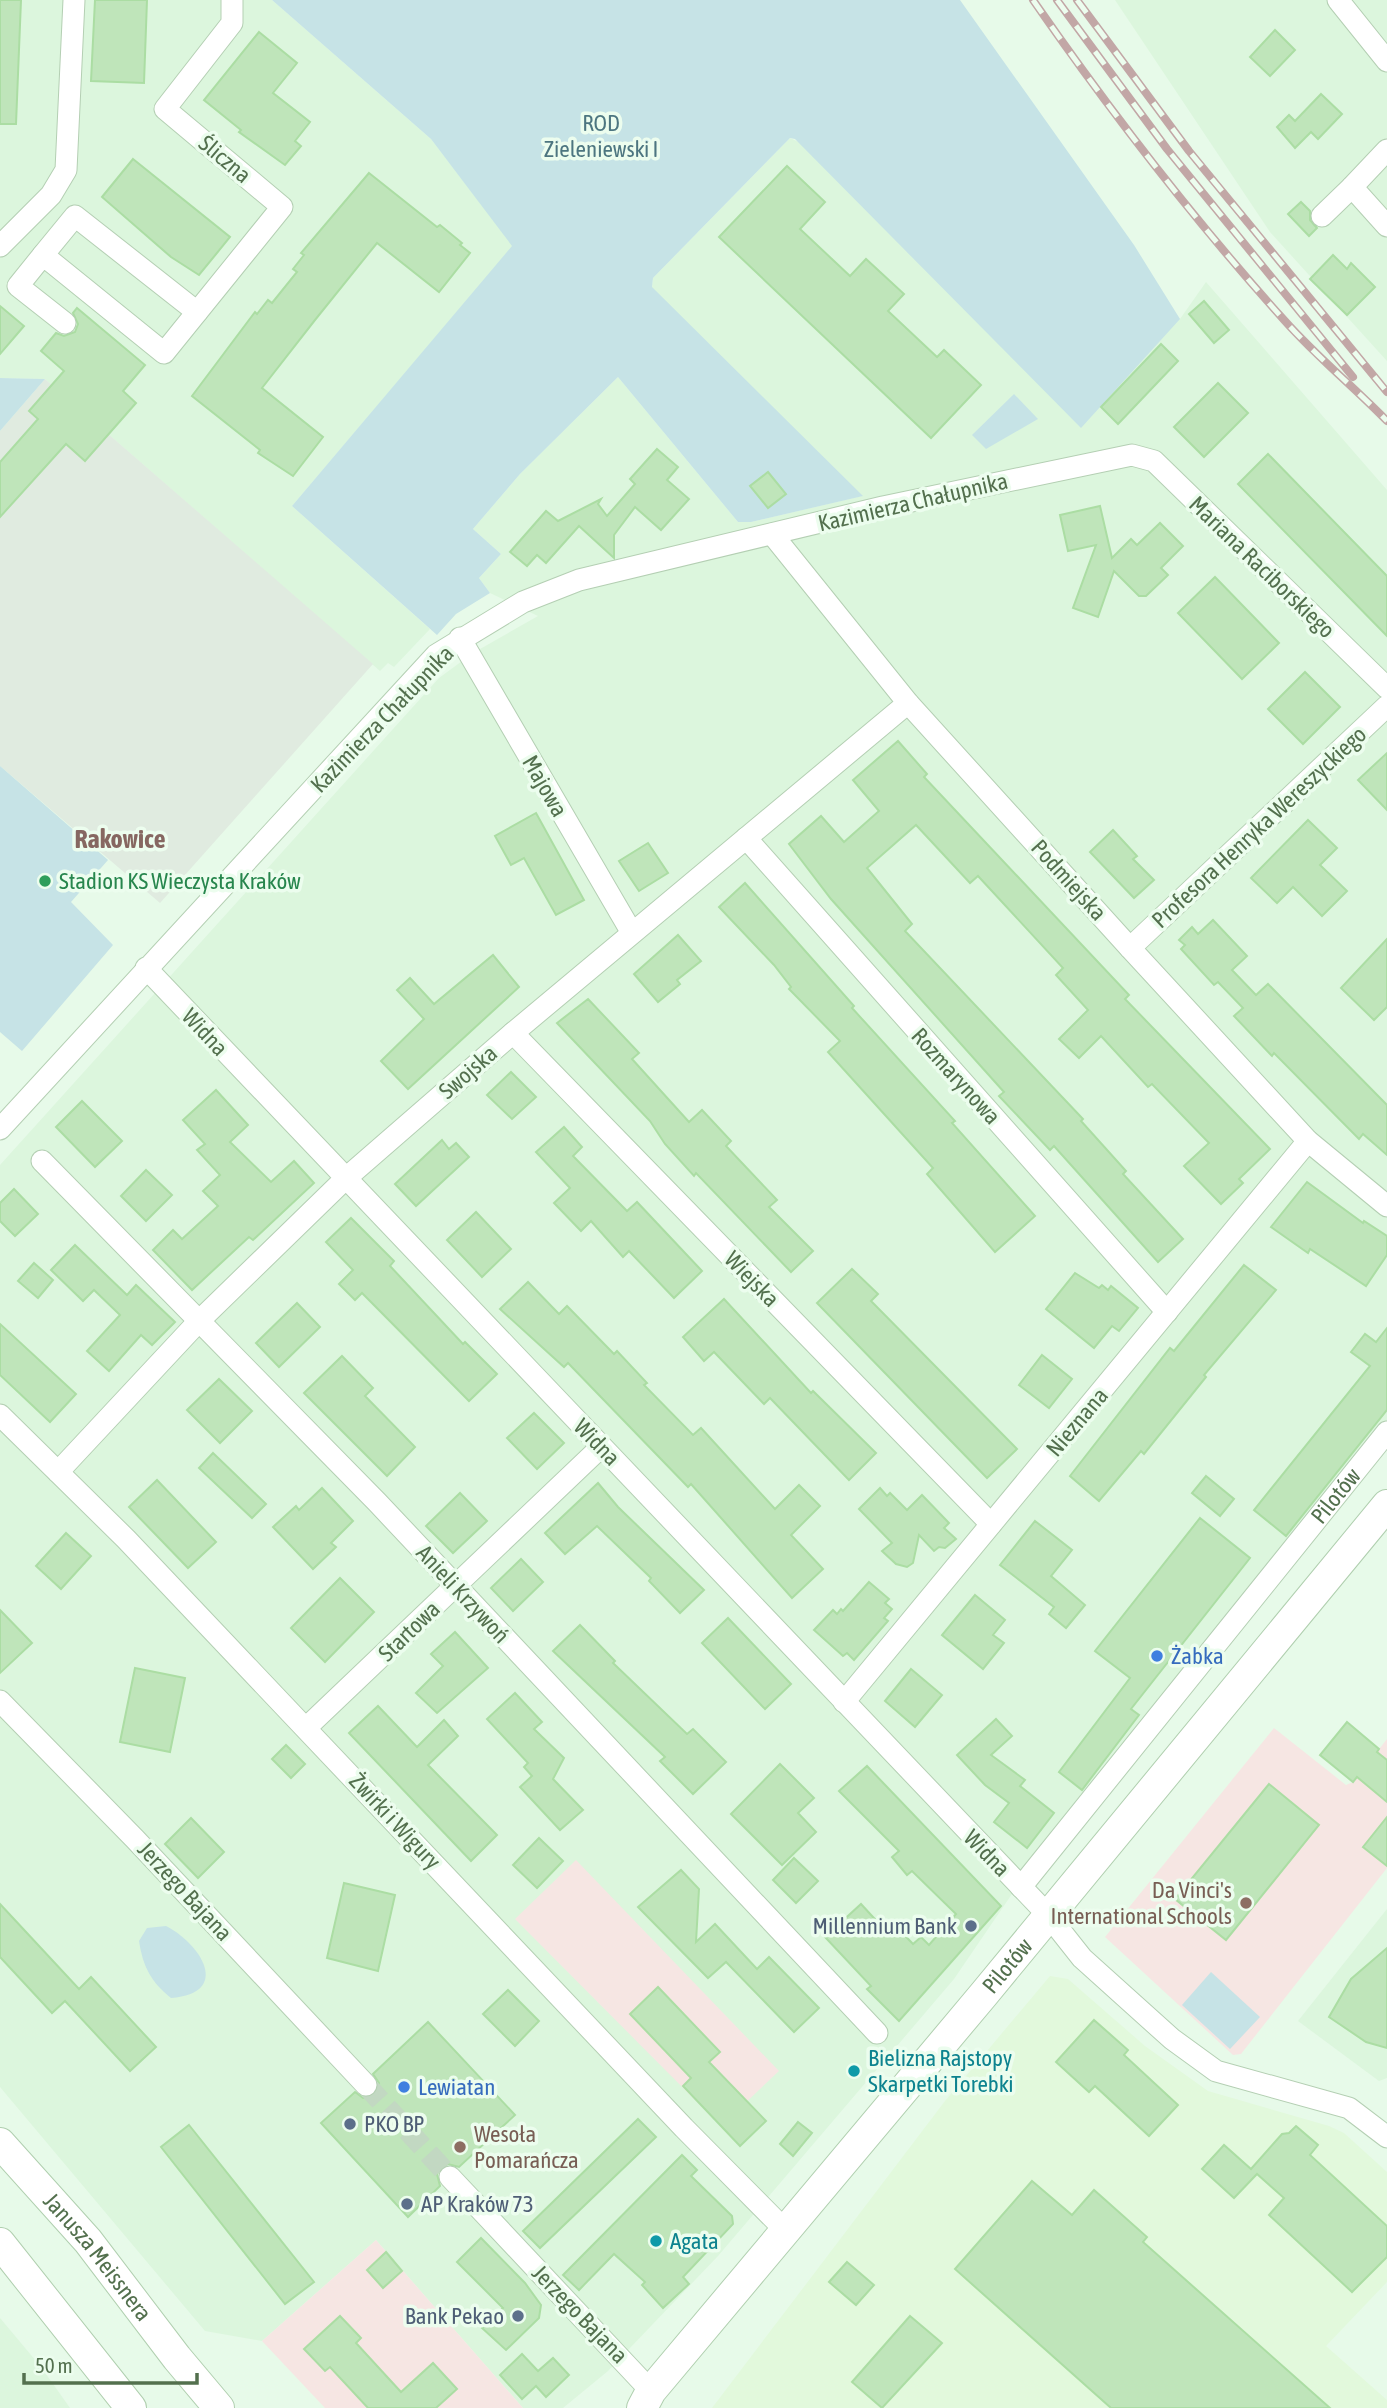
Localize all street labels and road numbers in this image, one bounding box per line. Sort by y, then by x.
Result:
street label: Śliczna [194,130,256,188]
street label: Kazimierza Chałupnika [816,468,1010,536]
street label: Mariana Raciborskiego [1184,491,1340,643]
street label: Kazimierza Chałupnika [305,640,459,798]
street label: Profesora Henryka Wereszyckiego [1147,721,1371,933]
street label: Majowa [517,751,573,821]
street label: Podmiejska [1026,834,1112,926]
street label: Widna [177,1003,233,1061]
street label: Rozmarynowa [906,1023,1006,1129]
street label: Swojska [434,1040,502,1104]
street label: Wiejska [720,1246,784,1312]
street label: Nieznana [1041,1383,1113,1461]
street label: Widna [569,1413,625,1471]
street label: Pilotów [1306,1463,1366,1529]
street label: Anieli Krzywoń [411,1540,515,1648]
street label: Startowa [373,1596,445,1666]
street label: Żwirki i Wigury [344,1768,446,1874]
street label: Widna [959,1824,1015,1882]
street label: Jerzego Bajana [133,1836,237,1946]
street label: Pilotów [977,1933,1038,1999]
street label: Janusza Meissnera [38,2188,157,2326]
street label: Jerzego Bajana [527,2260,633,2368]

